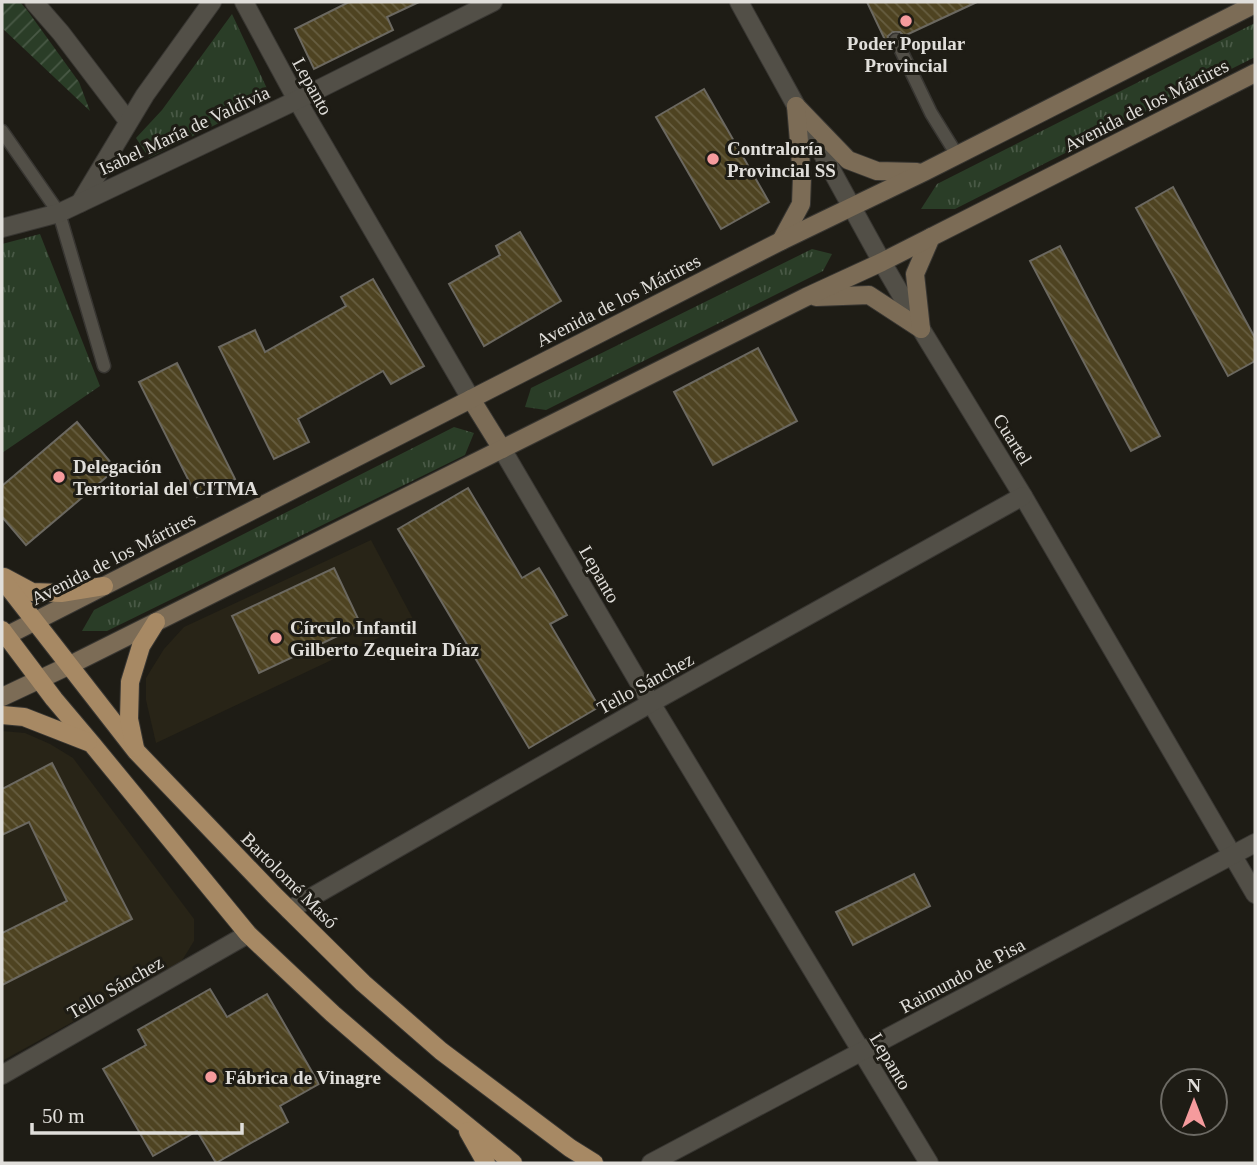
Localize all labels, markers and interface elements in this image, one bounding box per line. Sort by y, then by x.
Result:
marker: Poder Popular Provincial [898,13,914,29]
place label: Poder Popular Provincial [847,33,966,76]
street label: Lepanto [288,54,337,119]
street label: Avenida de los Mártires [1061,55,1232,156]
street label: Isabel María de Valdivia [96,81,273,179]
place label: Contraloría Provincial SS [727,138,836,181]
marker: Contraloría Provincial SS [705,151,721,167]
street label: Avenida de los Mártires [533,250,704,351]
street label: Cuartel [989,410,1036,469]
place label: Delegación Territorial del CITMA [73,456,258,499]
marker: Delegación Territorial del CITMA [51,469,67,485]
street label: Avenida de los Mártires [28,508,199,609]
street label: Lepanto [575,542,624,606]
place label: Círculo Infantil Gilberto Zequeira Díaz [290,617,479,660]
marker: Círculo Infantil Gilberto Zequeira Díaz [268,630,284,646]
street label: Tello Sánchez [593,648,697,719]
street label: Bartolomé Masó [237,828,342,933]
street label: Raimundo de Pisa [896,933,1029,1017]
street label: Tello Sánchez [64,952,167,1023]
street label: Lepanto [866,1029,916,1093]
place label: Fábrica de Vinagre [225,1067,381,1088]
north arrow [1159,1067,1229,1137]
marker: Fábrica de Vinagre [203,1069,219,1085]
text: N [1187,1075,1201,1096]
scale bar [32,1092,242,1136]
text: 50 m [42,1104,85,1128]

